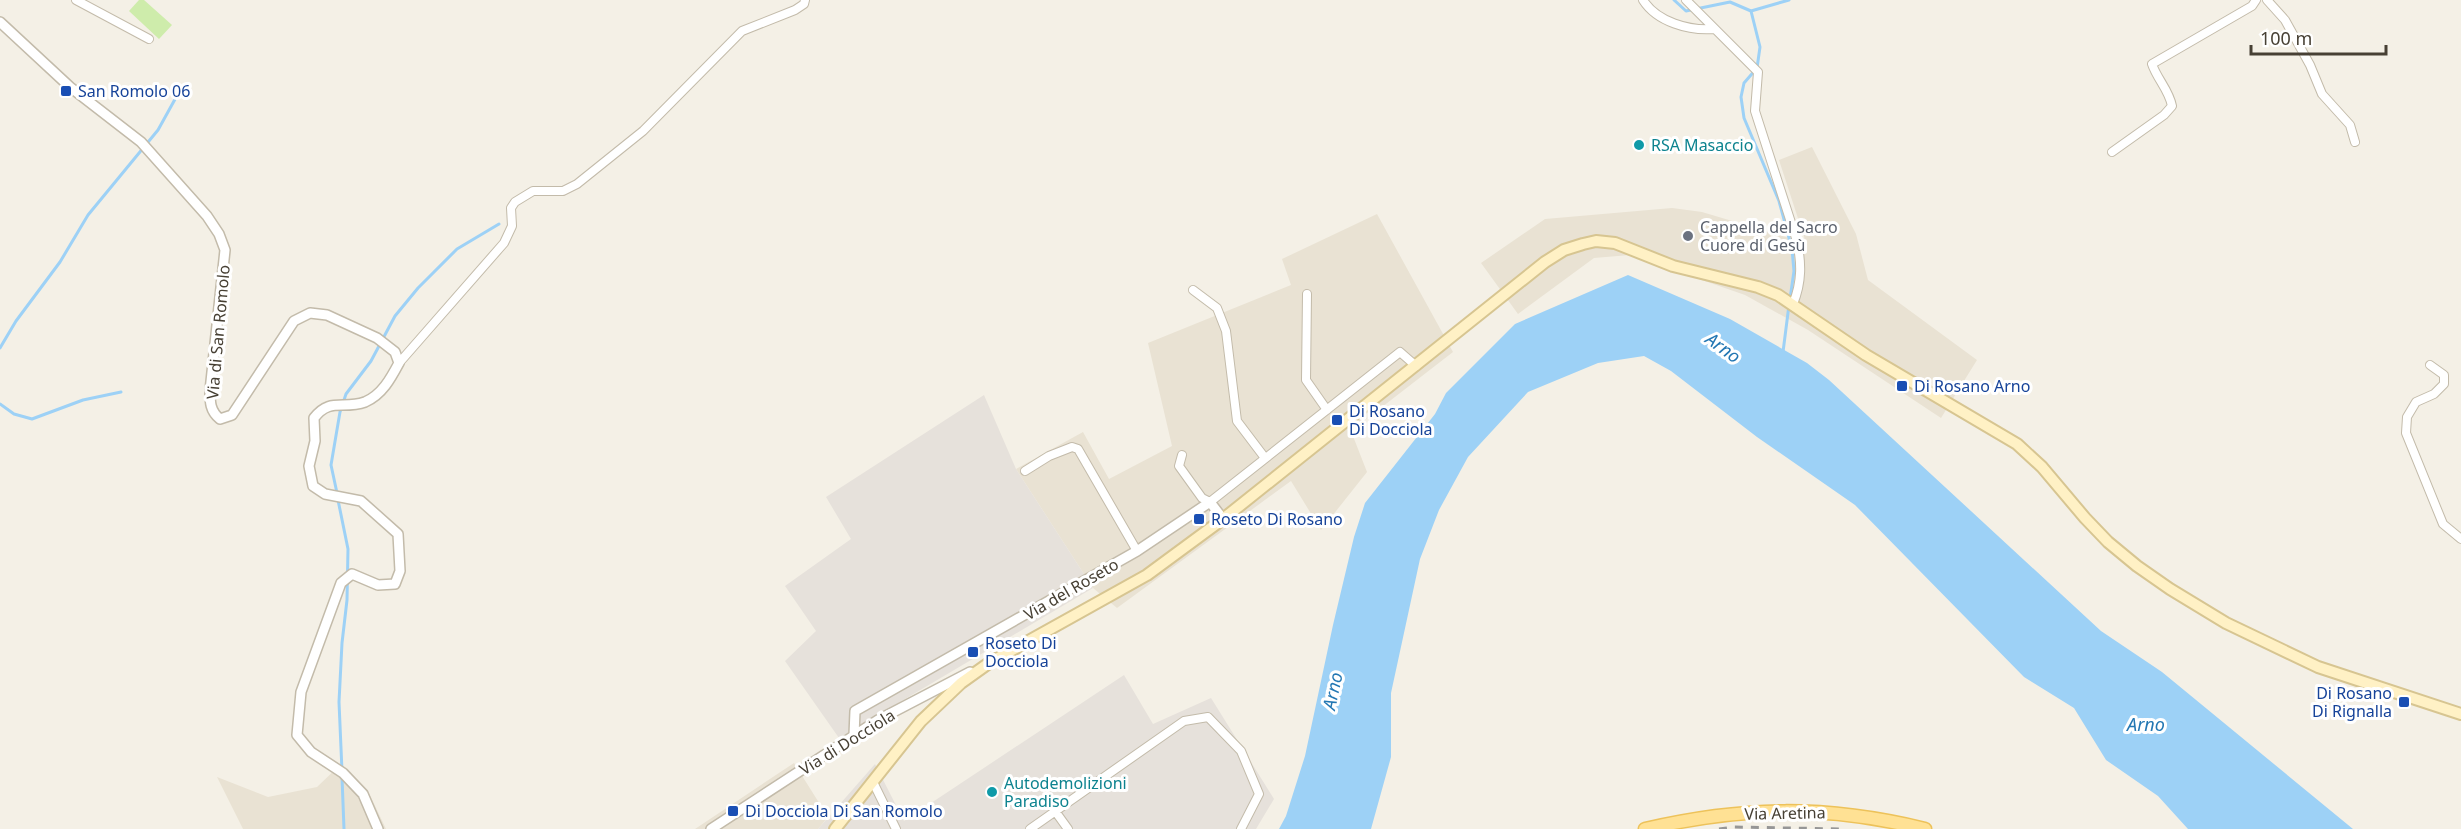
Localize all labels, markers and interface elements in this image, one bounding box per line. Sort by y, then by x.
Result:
scale bar [2251,18,2386,56]
text: 100 m [2260,26,2312,50]
place label: San Romolo 06 [78,80,190,102]
marker: San Romolo 06 [59,84,73,98]
place label: RSA Masaccio [1651,134,1753,156]
marker: RSA Masaccio [1632,138,1646,152]
place label: Cappella del Sacro Cuore di Gesù [1700,216,1838,256]
marker: Cappella del Sacro Cuore di Gesù [1681,229,1695,243]
street label: Via di San Romolo [201,264,235,400]
water label: Arno [1700,325,1746,368]
place label: Di Rosano Arno [1914,375,2030,397]
marker: Di Rosano Arno [1895,379,1909,393]
place label: Di Rosano Di Docciola [1349,400,1433,440]
marker: Di Rosano Di Docciola [1330,413,1344,427]
place label: Roseto Di Rosano [1211,508,1343,530]
marker: Roseto Di Rosano [1192,512,1206,526]
street label: Via del Roseto [1020,553,1122,625]
place label: Roseto Di Docciola [985,632,1057,672]
marker: Roseto Di Docciola [966,645,980,659]
water label: Arno [1316,670,1348,714]
place label: Di Rosano Di Rignalla [2312,682,2392,722]
marker: Di Rosano Di Rignalla [2397,695,2411,709]
street label: Via di Docciola [795,704,899,780]
water label: Arno [2125,712,2165,736]
place label: Autodemolizioni Paradiso [1004,772,1127,812]
marker: Autodemolizioni Paradiso [985,785,999,799]
place label: Di Docciola Di San Romolo [745,800,943,822]
street label: Via Aretina [1744,801,1826,825]
marker: Di Docciola Di San Romolo [726,804,740,818]

